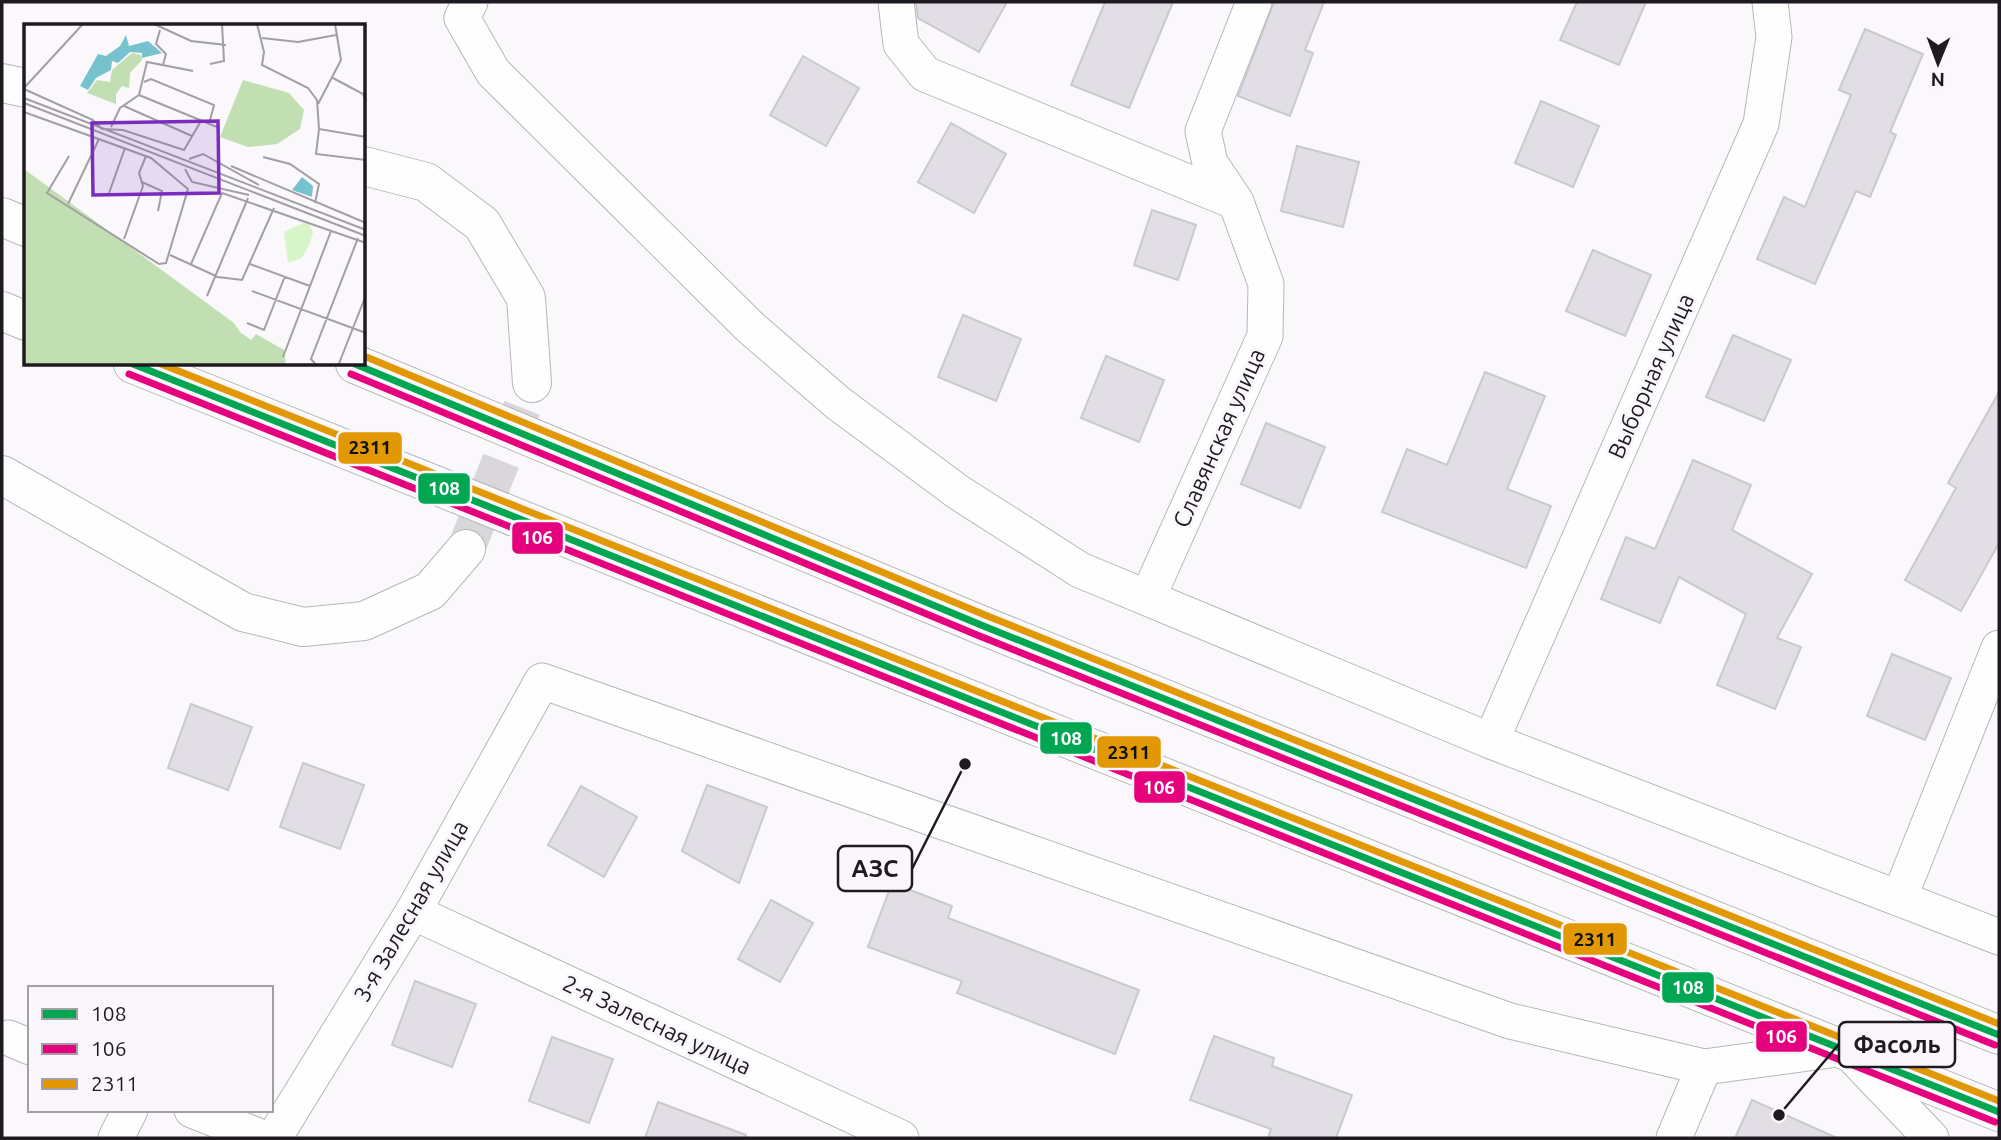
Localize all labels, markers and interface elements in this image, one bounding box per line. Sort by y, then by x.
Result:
inset map [24,24,366,366]
north arrow [1903,28,1973,98]
text: N [1930,69,1945,91]
street label: Выборная улица [1603,289,1698,462]
street label: Славянская улица [1168,344,1269,531]
line badge: 2311 [337,431,403,465]
text: 2311 [349,436,391,458]
line badge: 108 [417,472,471,505]
text: 108 [428,477,460,499]
line badge: 106 [511,521,564,555]
text: 106 [521,526,553,548]
line badge: 108 [1039,721,1093,755]
text: 108 [1050,727,1082,749]
line badge: 2311 [1096,735,1162,769]
text: 2311 [1108,741,1150,763]
line badge: 106 [1133,770,1186,804]
text: 106 [1143,776,1175,798]
street label: 3-я Залесная улица [349,816,473,1006]
callout: АЗС [838,846,912,891]
text: АЗС [852,855,898,882]
line badge: 2311 [1562,922,1628,956]
text: 2311 [1574,928,1616,950]
street label: 2-я Залесная улица [559,970,755,1079]
line badge: 108 [1661,971,1715,1004]
text: 108 [1672,976,1704,998]
legend [28,986,273,1112]
text: 108 [91,1001,127,1025]
line badge: 106 [1755,1020,1808,1053]
callout: Фасоль [1839,1022,1955,1067]
text: 106 [1765,1025,1797,1047]
text: Фасоль [1853,1031,1941,1058]
text: 106 [91,1036,127,1060]
text: 2311 [91,1071,138,1095]

